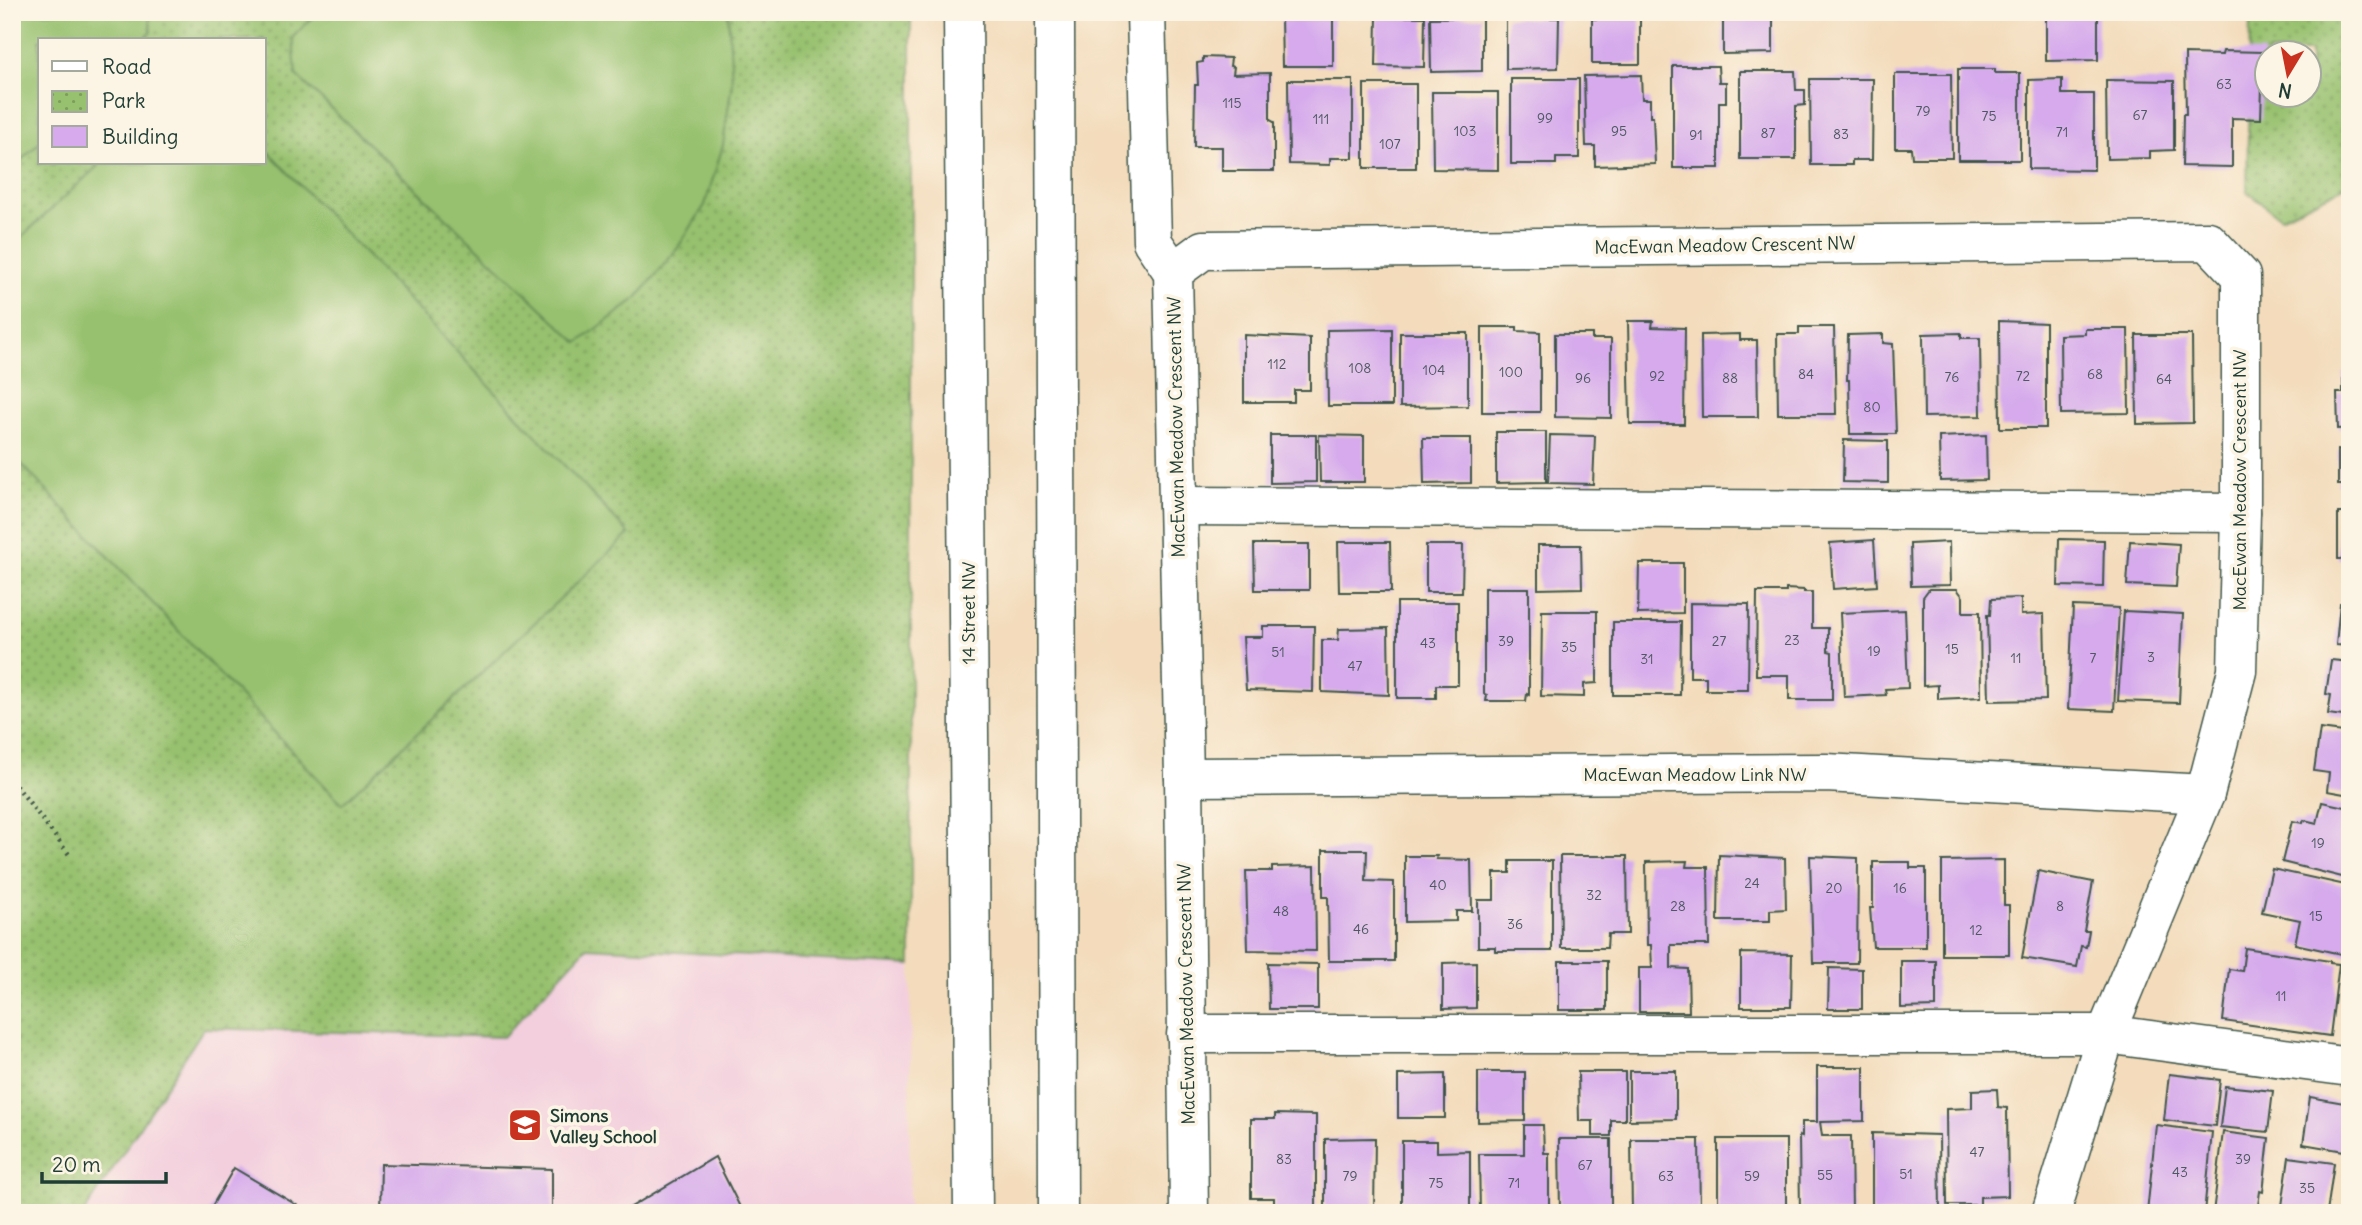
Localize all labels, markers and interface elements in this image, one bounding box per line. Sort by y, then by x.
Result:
legend [38,38,266,164]
north arrow [2254,38,2324,108]
text: Road [102,53,151,80]
house number: 63 [2216,75,2232,93]
text: N [2276,78,2294,104]
text: Park [102,87,145,114]
house number: 115 [1222,94,1242,112]
house number: 79 [1916,102,1930,120]
house number: 67 [2133,106,2148,124]
house number: 75 [1982,107,1996,125]
house number: 99 [1537,109,1553,127]
house number: 111 [1313,110,1329,128]
house number: 103 [1454,122,1476,140]
house number: 95 [1611,122,1627,140]
text: Building [102,123,178,150]
house number: 71 [2056,123,2068,141]
house number: 87 [1761,124,1776,142]
house number: 83 [1833,125,1849,143]
house number: 91 [1689,126,1703,144]
house number: 107 [1379,135,1401,153]
street label: MacEwan Meadow Crescent NW [1594,231,1856,259]
street label: MacEwan Meadow Crescent NW [1162,296,1190,558]
street label: MacEwan Meadow Crescent NW [2228,349,2251,611]
house number: 112 [1268,355,1287,373]
house number: 108 [1349,359,1371,377]
house number: 104 [1423,361,1445,379]
house number: 100 [1499,363,1523,381]
house number: 84 [1798,365,1814,383]
house number: 68 [2087,365,2103,383]
house number: 92 [1649,367,1665,385]
house number: 72 [2016,367,2031,385]
house number: 76 [1945,368,1959,386]
house number: 96 [1575,369,1591,387]
house number: 88 [1722,369,1738,387]
house number: 64 [2156,370,2172,388]
house number: 80 [1863,398,1881,416]
street label: 14 Street NW [957,562,980,664]
house number: 23 [1784,631,1800,649]
house number: 39 [1498,632,1514,650]
house number: 27 [1712,632,1726,650]
house number: 43 [1420,634,1436,652]
house number: 35 [1561,638,1577,656]
house number: 15 [1945,640,1959,658]
house number: 19 [1867,642,1881,660]
house number: 51 [1271,643,1285,661]
house number: 3 [2147,648,2155,666]
house number: 11 [2010,649,2022,667]
house number: 7 [2090,649,2097,667]
house number: 31 [1640,650,1654,668]
house number: 47 [1348,657,1363,675]
street label: MacEwan Meadow Link NW [1583,763,1807,786]
house number: 19 [2311,834,2325,852]
street label: MacEwan Meadow Crescent NW [1172,863,1200,1125]
house number: 24 [1744,874,1760,892]
house number: 40 [1429,876,1447,894]
house number: 20 [1826,879,1842,897]
house number: 16 [1893,879,1907,897]
house number: 32 [1586,886,1602,904]
house number: 28 [1670,897,1686,915]
house number: 8 [2056,897,2064,915]
house number: 48 [1273,902,1289,920]
house number: 15 [2309,907,2323,925]
house number: 36 [1507,915,1523,933]
house number: 46 [1353,920,1369,938]
house number: 12 [1969,921,1983,939]
house number: 11 [2275,987,2287,1005]
place label: Simons Valley School [550,1104,657,1148]
school or university icon: Simons Valley School [506,1106,544,1144]
scale bar [42,1141,166,1185]
house number: 47 [1970,1143,1985,1161]
house number: 83 [1276,1150,1292,1168]
house number: 39 [2235,1150,2251,1168]
text: 20 m [52,1151,101,1178]
house number: 67 [1578,1156,1593,1174]
house number: 43 [2172,1163,2188,1181]
house number: 51 [1899,1165,1913,1183]
house number: 55 [1817,1166,1833,1184]
house number: 79 [1343,1167,1357,1185]
house number: 63 [1658,1167,1674,1185]
house number: 59 [1744,1167,1760,1185]
house number: 75 [1429,1174,1443,1192]
house number: 71 [1508,1174,1520,1192]
house number: 35 [2299,1179,2315,1197]

